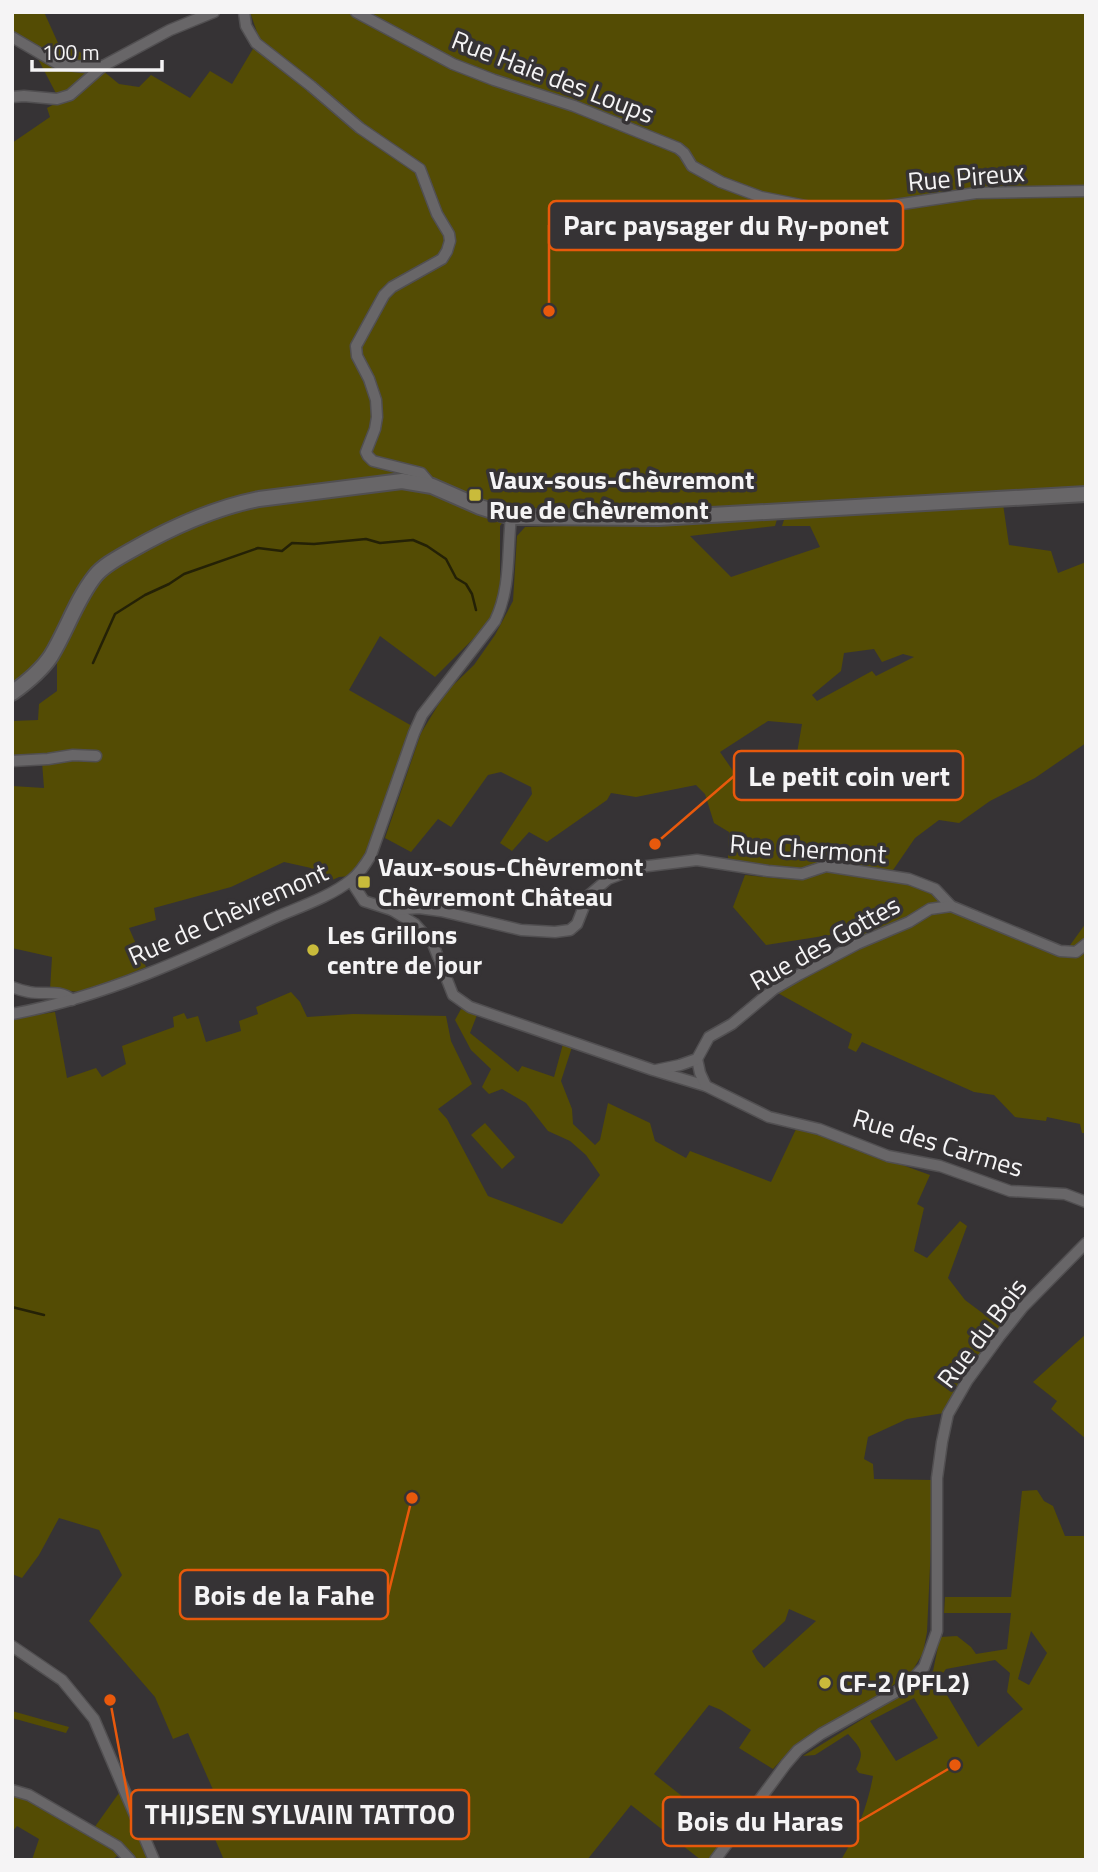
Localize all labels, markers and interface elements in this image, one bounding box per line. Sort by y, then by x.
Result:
street label: Rue Haie des Loups [446,20,660,133]
scale bar [32,28,161,72]
text: 100 m [42,36,99,68]
street label: Rue Pireux [906,152,1026,201]
callout: Parc paysager du Ry-ponet [549,201,903,250]
text: Parc paysager du Ry-ponet [563,203,889,246]
place label: Vaux-sous-Chèvremont Rue de Chèvremont [489,460,754,529]
marker: Vaux-sous-Chèvremont Rue de Chèvremont [467,487,483,503]
callout: Le petit coin vert [734,751,963,800]
text: Le petit coin vert [748,754,950,797]
street label: Rue Chermont [728,824,888,873]
place label: Vaux-sous-Chèvremont Chèvremont Château [378,847,643,916]
street label: Rue de Chèvremont [122,852,334,975]
marker: Vaux-sous-Chèvremont Chèvremont Château [356,874,372,890]
street label: Rue des Gottes [743,885,907,1000]
place label: Les Grillons centre de jour [327,915,482,984]
marker: Les Grillons centre de jour [305,942,321,958]
street label: Rue des Carmes [848,1098,1028,1187]
street label: Rue du Bois [927,1269,1036,1396]
callout: Bois de la Fahe [180,1570,388,1619]
text: Bois de la Fahe [194,1573,374,1616]
place label: CF-2 (PFL2) [839,1663,970,1702]
marker: CF-2 (PFL2) [817,1675,833,1691]
callout: THIJSEN SYLVAIN TATTOO [131,1790,469,1839]
text: THIJSEN SYLVAIN TATTOO [145,1792,455,1835]
callout: Bois du Haras [663,1797,858,1846]
text: Bois du Haras [677,1799,843,1842]

